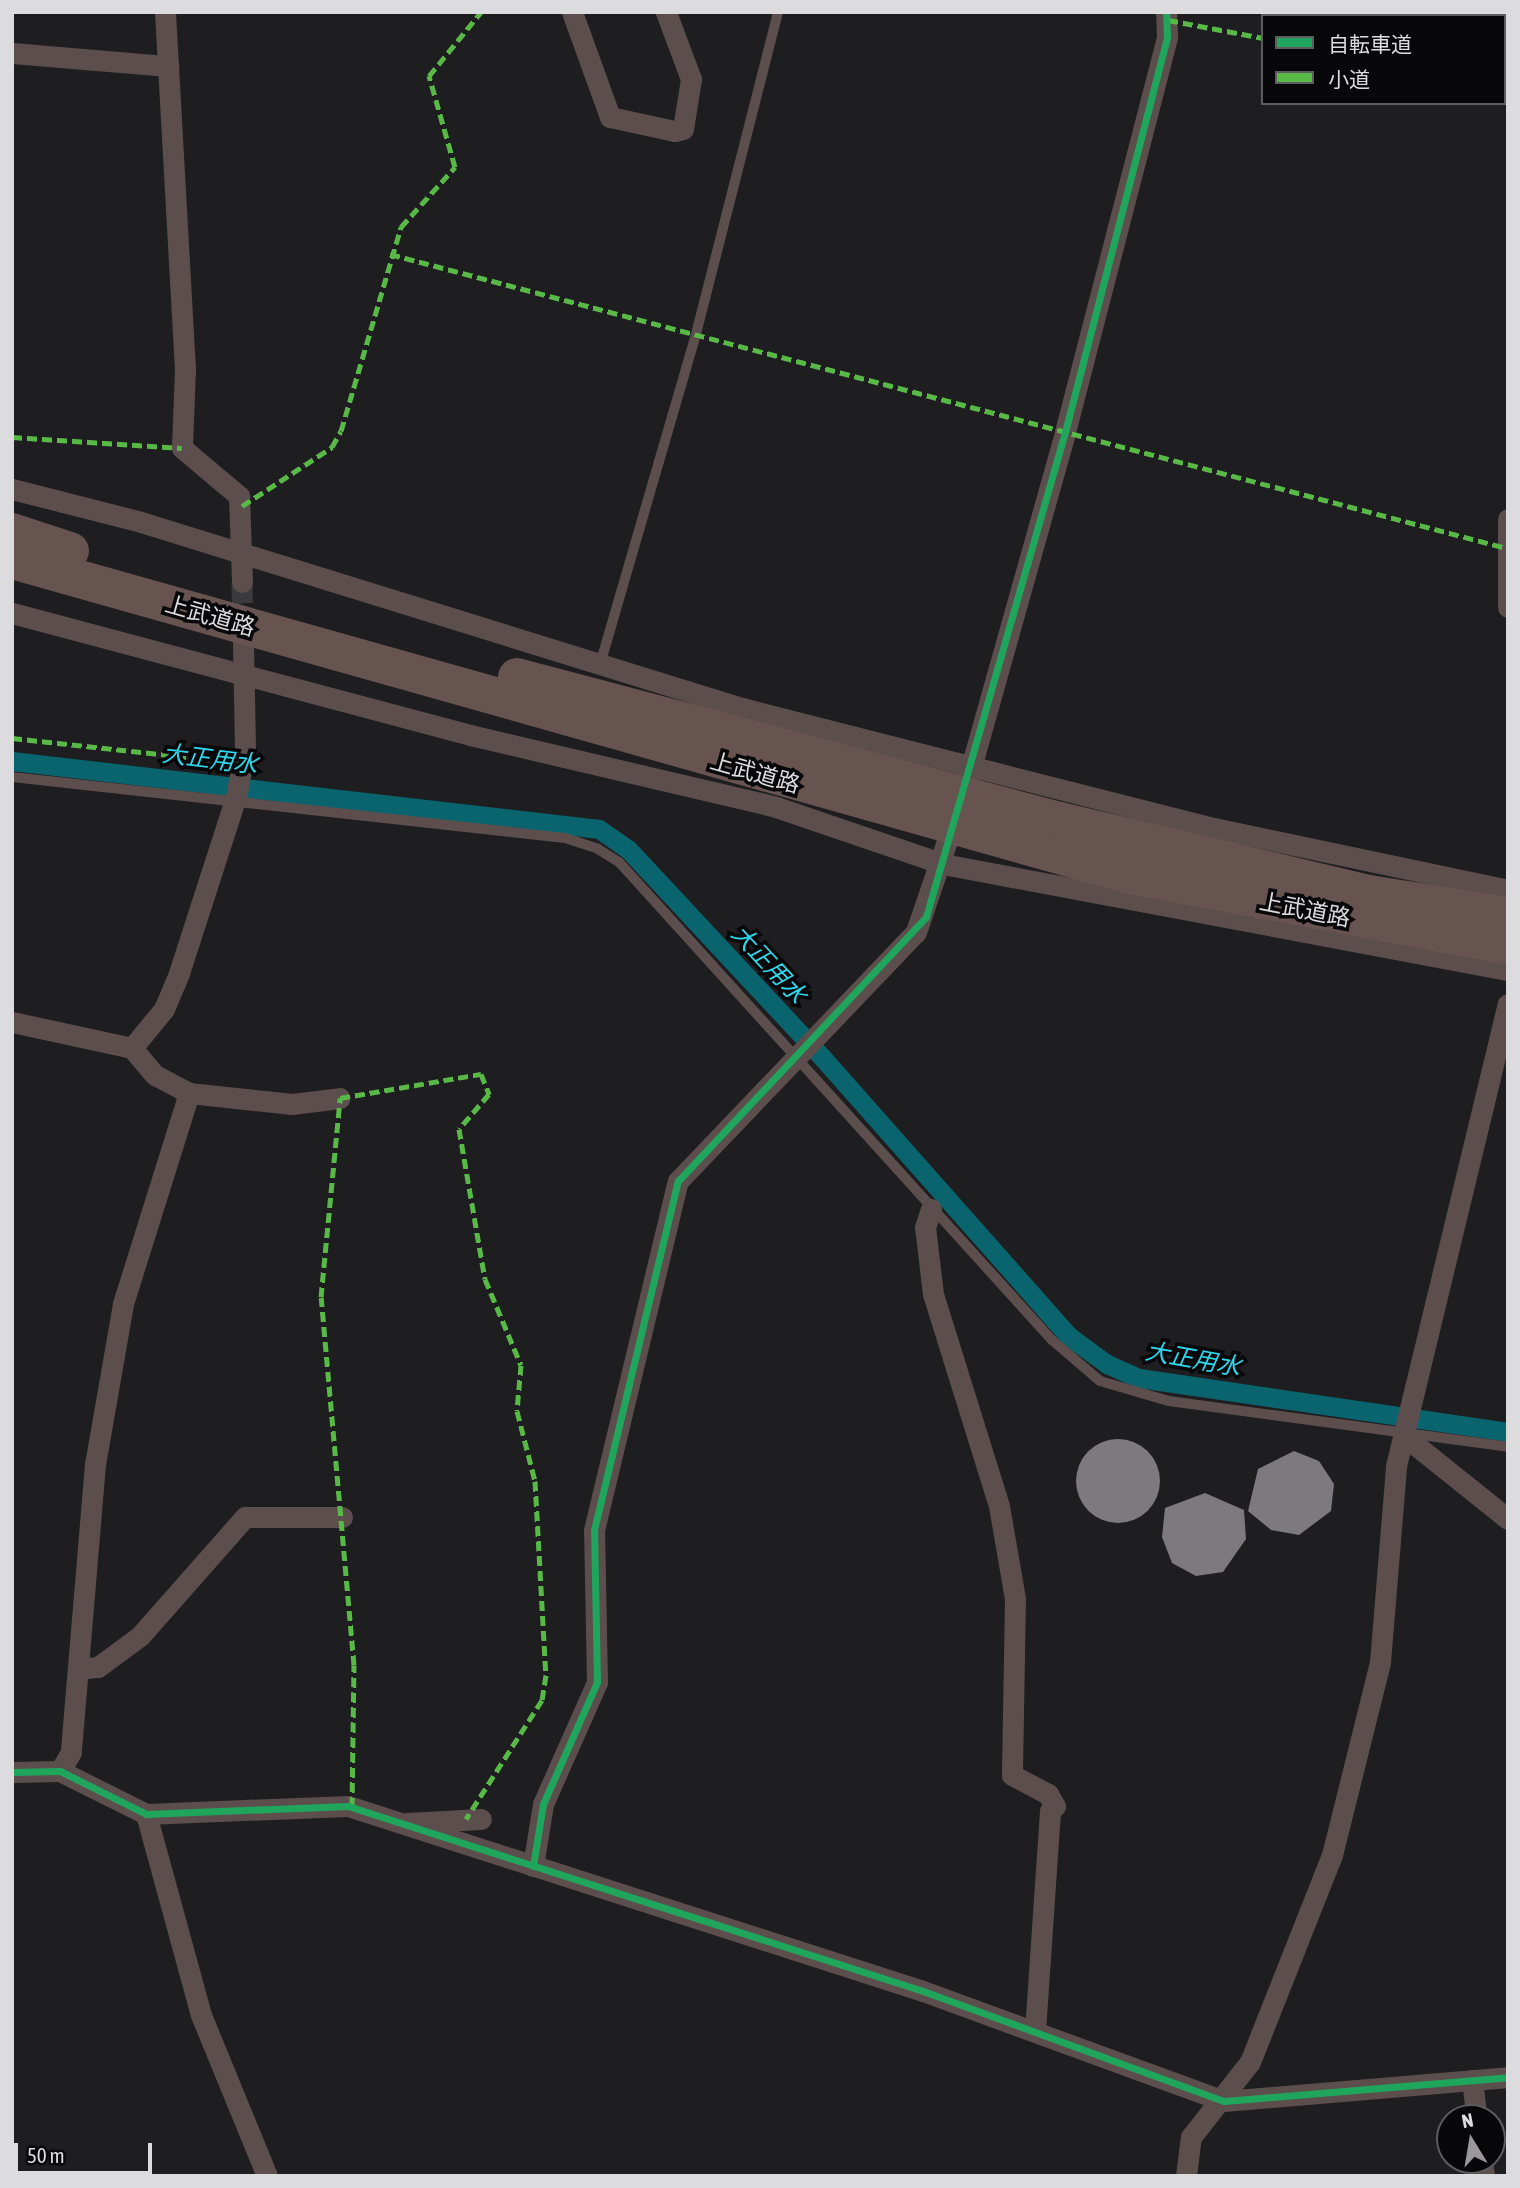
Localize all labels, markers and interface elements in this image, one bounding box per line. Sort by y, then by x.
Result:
legend [1261,14,1506,105]
text: 自転車道 [1328,32,1412,56]
text: 小道 [1328,67,1370,91]
street label: 上武道路 [162,590,258,642]
water label: 大正用水 [161,739,259,779]
street label: 上武道路 [707,747,803,799]
street label: 上武道路 [1257,888,1353,932]
water label: 大正用水 [726,919,812,1009]
water label: 大正用水 [1143,1336,1243,1382]
north arrow [1436,2104,1506,2174]
text: N [1460,2108,1475,2132]
scale bar [18,2128,156,2172]
text: 50 m [27,2143,65,2167]

